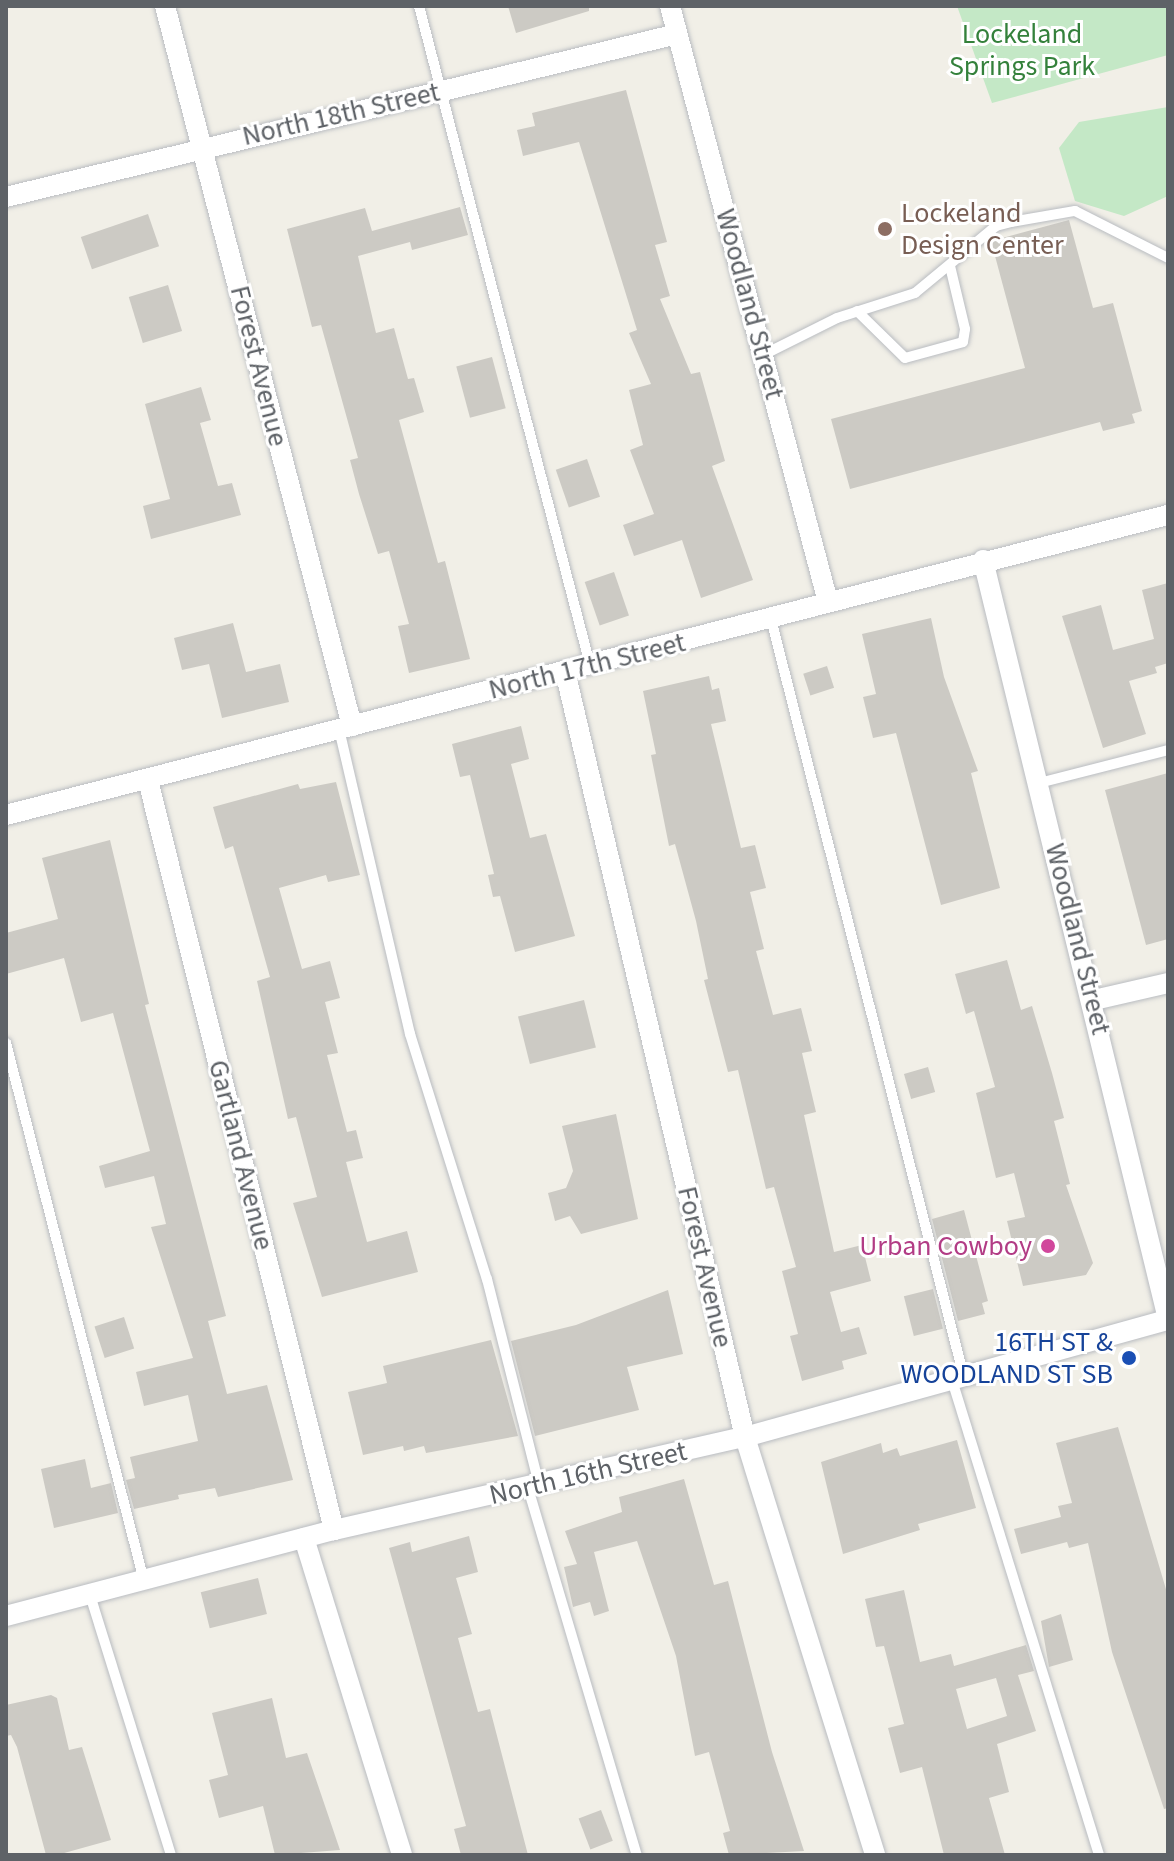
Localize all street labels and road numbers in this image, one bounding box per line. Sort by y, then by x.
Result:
street label: North 18th Street [239,75,443,153]
street label: Woodland Street [708,205,792,403]
street label: Forest Avenue [223,282,295,450]
street label: North 17th Street [485,625,689,707]
street label: Woodland Street [1038,840,1118,1038]
street label: Gartland Avenue [201,1057,281,1253]
street label: Forest Avenue [670,1183,740,1351]
street label: North 16th Street [486,1434,690,1512]

